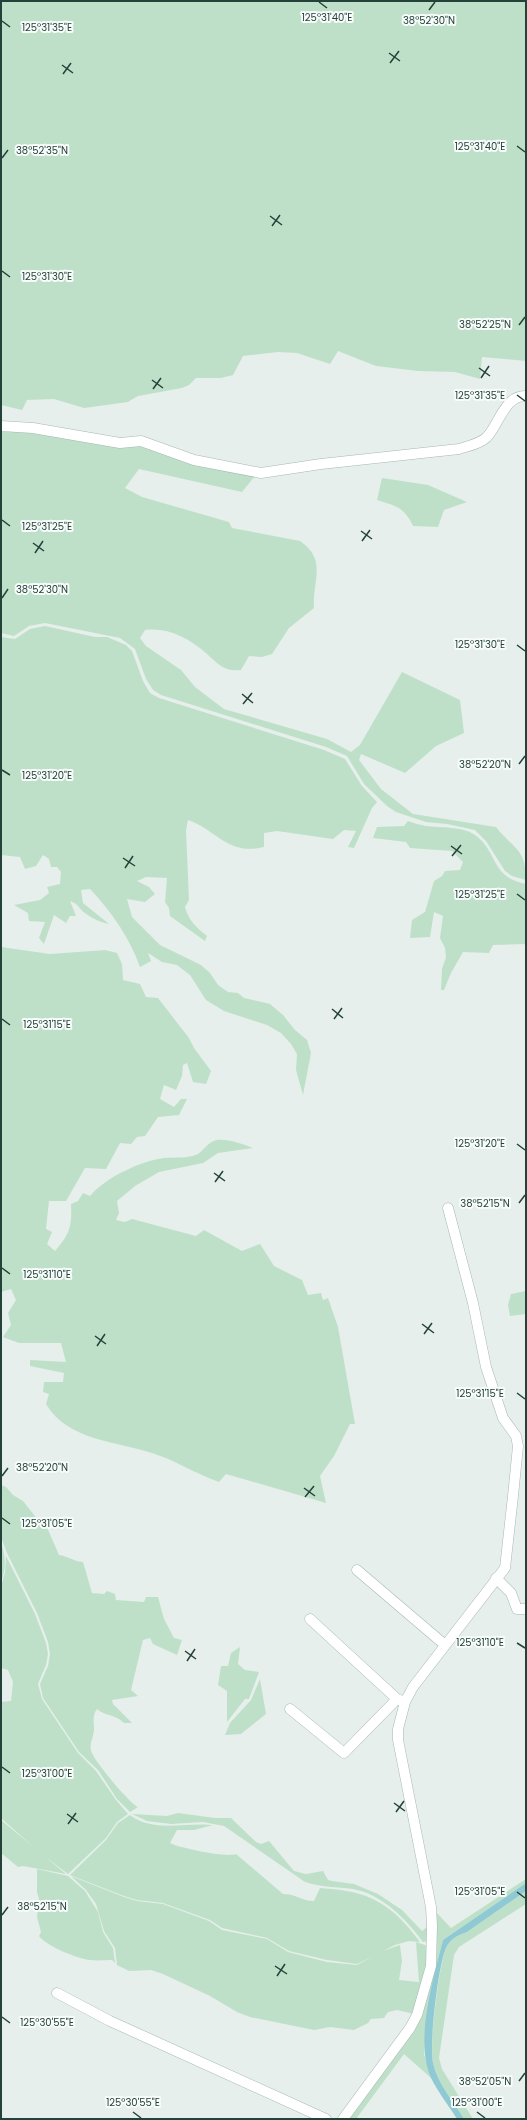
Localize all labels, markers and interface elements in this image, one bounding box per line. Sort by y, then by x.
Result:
text: 125°31'40"E [302,10,352,25]
text: 38°52'30"N [403,13,455,28]
text: 125°31'35"E [22,20,72,35]
text: 125°31'40"E [455,139,505,154]
text: 38°52'35"N [16,143,68,158]
text: 125°31'30"E [22,269,72,284]
text: 38°52'25"N [459,317,511,332]
text: 125°31'35"E [455,388,505,403]
text: 125°31'25"E [22,519,72,534]
text: 38°52'30"N [16,582,68,597]
text: 125°31'30"E [455,637,505,652]
text: 38°52'20"N [459,757,511,772]
text: 125°31'20"E [22,768,72,783]
text: 125°31'25"E [455,887,505,902]
text: 125°31'15"E [23,1017,71,1032]
text: 125°31'20"E [455,1136,505,1151]
text: 38°52'15"N [460,1196,510,1211]
text: 125°31'10"E [23,1267,71,1282]
text: 125°31'15"E [456,1386,504,1401]
text: 38°52'20"N [16,1460,68,1475]
text: 125°31'05"E [22,1516,72,1531]
text: 125°31'10"E [456,1635,504,1650]
text: 125°31'00"E [22,1766,72,1781]
text: 125°31'05"E [455,1884,505,1899]
text: 38°52'15"N [17,1899,67,1914]
text: 125°30'55"E [20,2015,74,2030]
text: 38°52'05"N [459,2074,511,2089]
text: 125°30'55"E [106,2095,160,2110]
text: 125°31'00"E [452,2095,502,2110]

